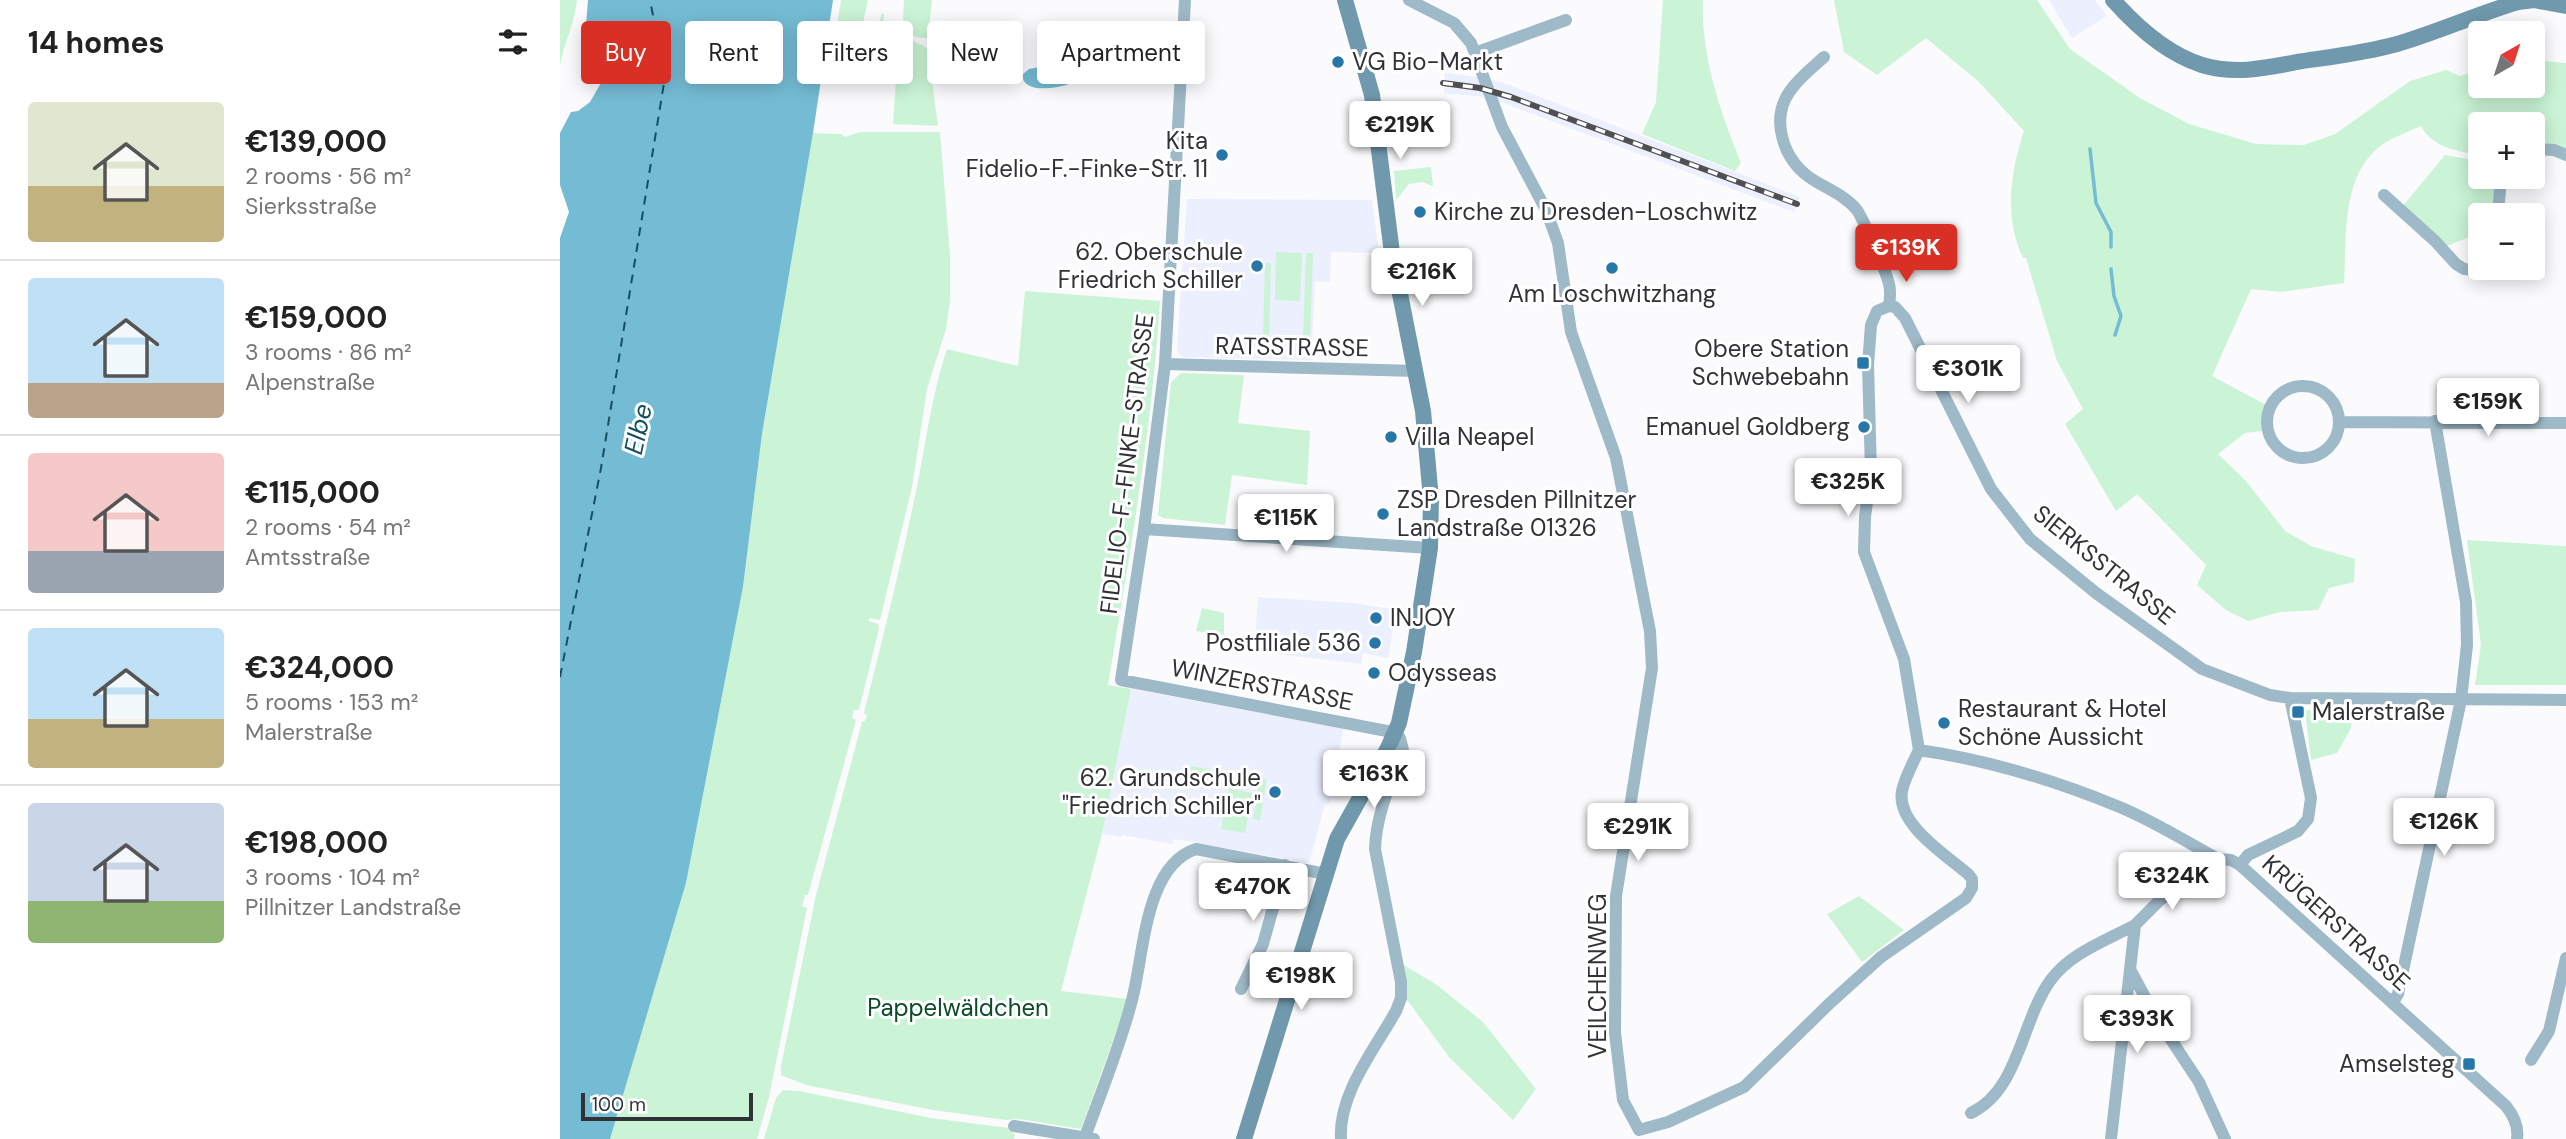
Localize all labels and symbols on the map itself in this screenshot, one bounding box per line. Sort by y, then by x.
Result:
north arrow [2468,21,2544,98]
place label: VG Bio-Markt [1352,46,1503,77]
marker: VG Bio-Markt [1330,54,1346,70]
pin: €219K [1351,102,1449,161]
place label: Kita Fidelio-F.-Finke-Str. 11 [966,125,1208,184]
marker: Kita Fidelio-F.-Finke-Str. 11 [1214,147,1230,163]
place label: Kirche zu Dresden-Loschwitz [1434,196,1757,227]
marker: Kirche zu Dresden-Loschwitz [1412,204,1428,220]
pin: €139K [1857,224,1955,284]
place label: 62. Oberschule Friedrich Schiller [1058,236,1243,295]
pin: €216K [1373,248,1471,308]
marker: 62. Oberschule Friedrich Schiller [1249,258,1265,274]
marker: Am Loschwitzhang [1604,260,1620,276]
place label: Am Loschwitzhang [1508,278,1716,309]
street label: FIDELIO-F.-FINKE-STRASSE [1093,312,1160,616]
street label: RATSSTRASSE [1215,330,1369,363]
place label: Obere Station Schwebebahn [1692,333,1849,392]
pin: €301K [1919,346,2017,405]
marker: Obere Station Schwebebahn [1855,355,1871,371]
pin: €159K [2439,378,2537,438]
water label: Elbe [616,401,660,457]
place label: Emanuel Goldberg [1646,411,1850,442]
marker: Emanuel Goldberg [1856,419,1872,435]
place label: Villa Neapel [1405,421,1534,452]
marker: Villa Neapel [1383,429,1399,445]
pin: €325K [1799,458,1897,518]
place label: ZSP Dresden Pillnitzer Landstraße 01326 [1397,484,1637,543]
pin: €115K [1237,494,1335,554]
street label: SIERKSSTRASSE [2027,498,2182,631]
marker: ZSP Dresden Pillnitzer Landstraße 01326 [1375,506,1391,522]
place label: INJOY [1390,602,1456,633]
marker: INJOY [1368,610,1384,626]
place label: Postfiliale 536 [1206,627,1361,658]
marker: Postfiliale 536 [1367,635,1383,651]
street label: WINZERSTRASSE [1168,652,1356,717]
place label: Odysseas [1388,657,1497,688]
marker: Odysseas [1366,665,1382,681]
place label: Restaurant & Hotel Schöne Aussicht [1958,693,2167,752]
place label: Malerstraße [2312,696,2445,727]
marker: Malerstraße [2290,704,2306,720]
marker: Restaurant & Hotel Schöne Aussicht [1936,715,1952,731]
pin: €163K [1325,750,1423,810]
place label: 62. Grundschule "Friedrich Schiller" [1062,762,1261,821]
marker: 62. Grundschule "Friedrich Schiller" [1267,784,1283,800]
pin: €126K [2395,798,2493,858]
pin: €291K [1589,804,1687,863]
street label: KRÜGERSTRASSE [2256,848,2417,997]
pin: €324K [2123,852,2221,912]
pin: €470K [1204,864,1302,923]
street label: VEILCHENWEG [1582,894,1613,1059]
pin: €198K [1252,953,1350,1012]
park label: Pappelwäldchen [867,992,1049,1023]
pin: €393K [2088,996,2186,1055]
place label: Amselsteg [2339,1048,2455,1079]
marker: Amselsteg [2461,1056,2477,1072]
scale bar [581,1090,752,1122]

